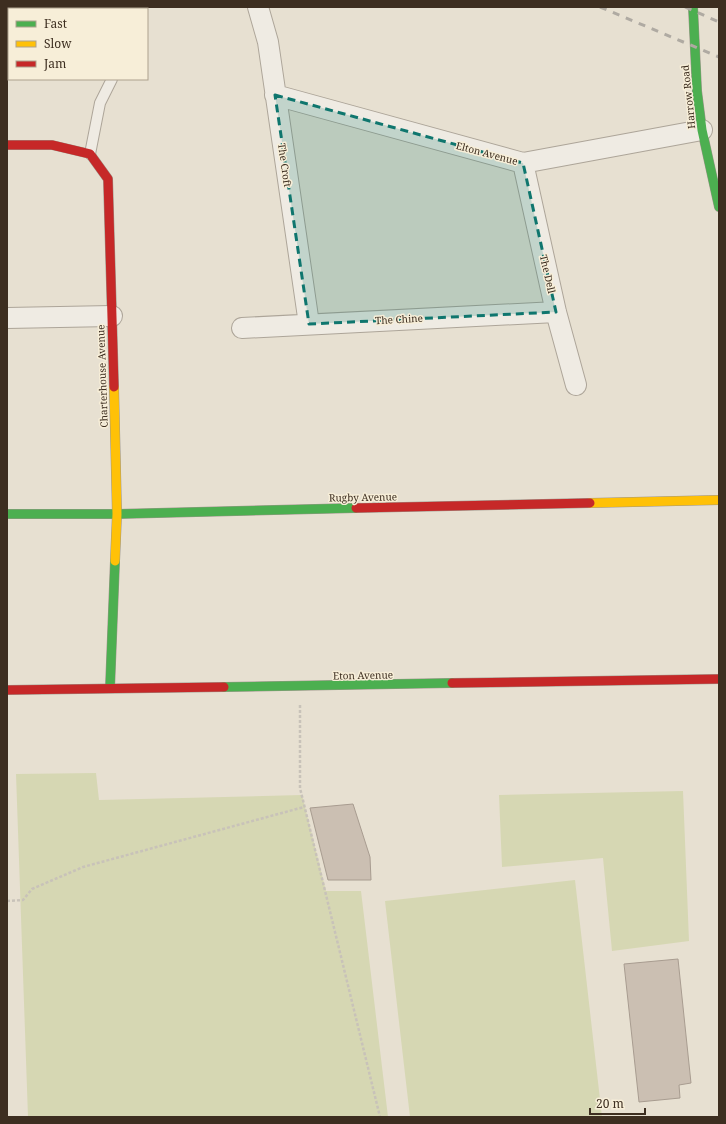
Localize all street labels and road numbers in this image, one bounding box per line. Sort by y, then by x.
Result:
street label: Harrow Road [678,64,698,130]
street label: Elton Avenue [455,138,519,168]
street label: The Croft [275,142,295,188]
street label: The Dell [537,253,559,295]
street label: The Chine [375,311,423,327]
street label: Charterhouse Avenue [93,324,111,428]
street label: Rugby Avenue [329,489,397,505]
street label: Eton Avenue [333,667,393,683]

